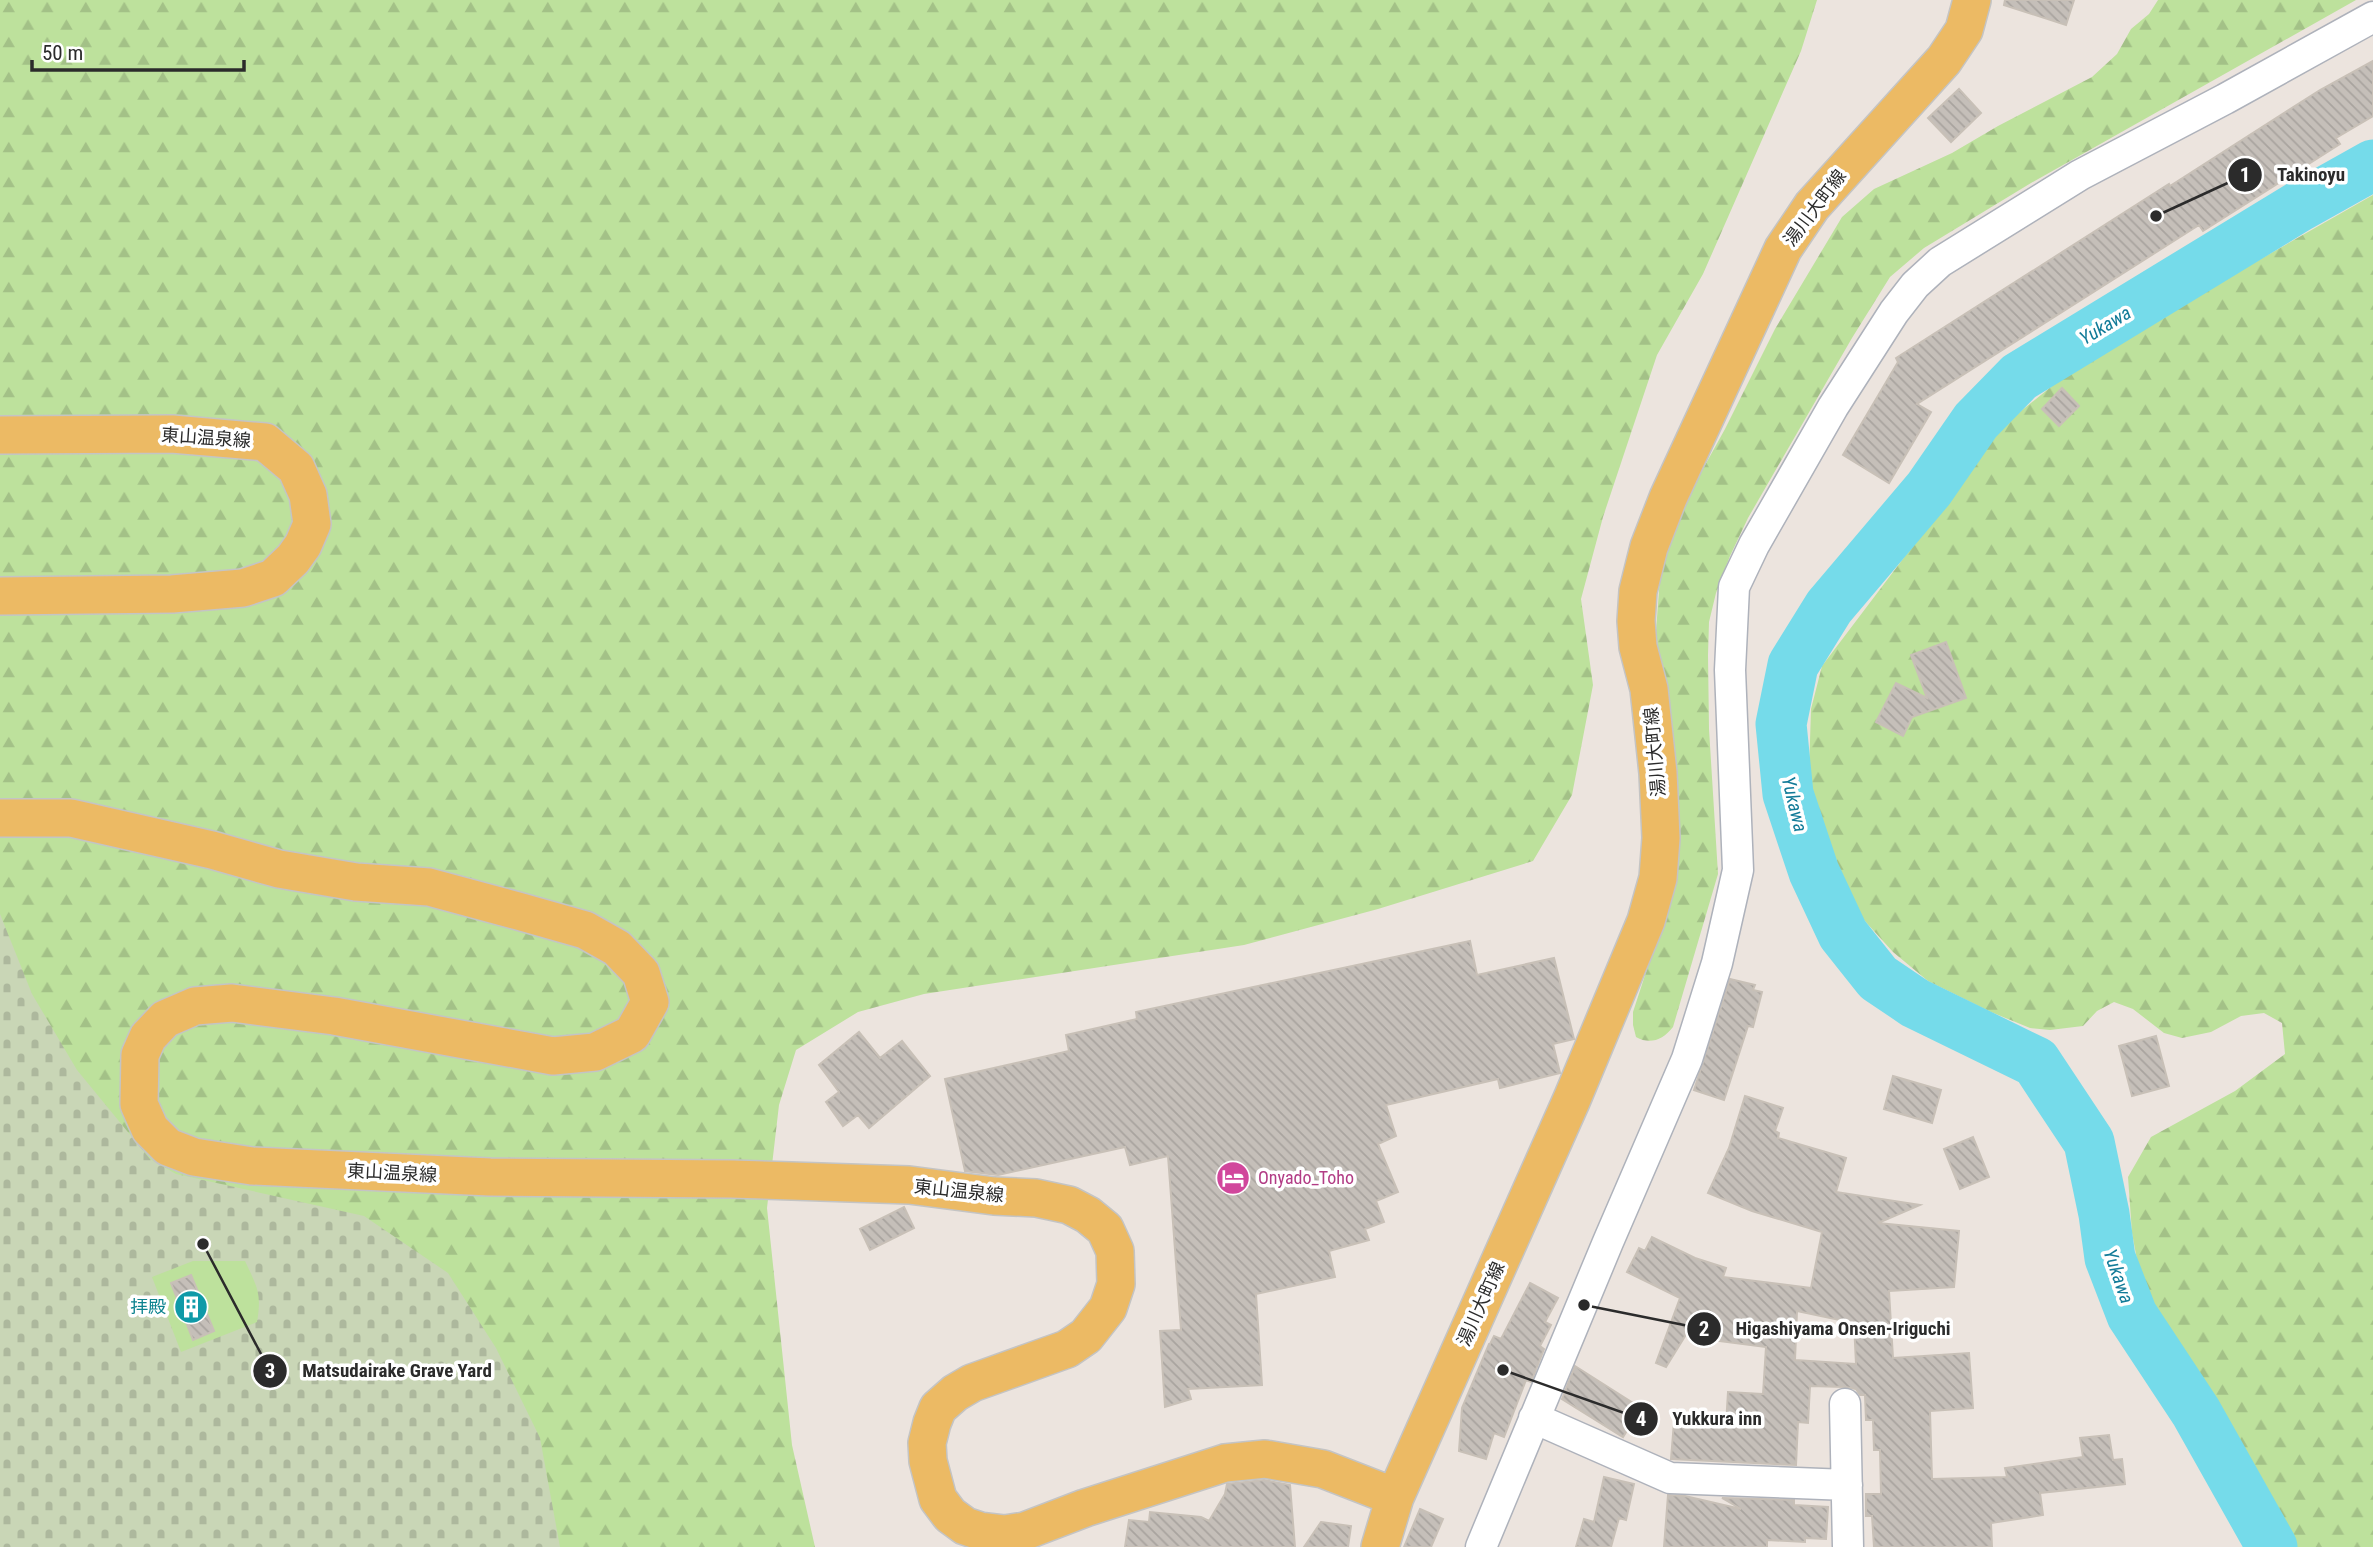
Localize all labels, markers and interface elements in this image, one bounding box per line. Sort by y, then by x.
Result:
scale bar [32,28,243,72]
text: 50 m [42,41,83,65]
callout: Takinoyu [2228,155,2359,195]
text: 1 [2240,163,2250,187]
text: Takinoyu [2277,163,2345,186]
street label: 湯川大町線 [1779,165,1850,250]
water label: Yukawa [2075,301,2135,350]
street label: 東山温泉線 [160,424,252,451]
street label: 湯川大町線 [1640,706,1669,798]
water label: Yukawa [1777,774,1812,834]
hotel icon: Onyado_Toho [1214,1159,1252,1197]
street label: 東山温泉線 [347,1160,438,1185]
place label: Onyado_Toho [1258,1167,1354,1188]
street label: 東山温泉線 [913,1175,1005,1206]
water label: Yukawa [2099,1246,2139,1306]
street label: 湯川大町線 [1453,1258,1508,1349]
building icon: 拝殿 [172,1288,210,1326]
place label: 拝殿 [130,1296,166,1317]
callout: Higashiyama Onsen-Iriguchi [1686,1309,1965,1349]
text: 2 [1699,1317,1709,1341]
text: Higashiyama Onsen-Iriguchi [1735,1317,1951,1340]
callout: Matsudairake Grave Yard [253,1351,506,1391]
text: 3 [265,1359,275,1383]
text: Matsudairake Grave Yard [302,1359,492,1382]
callout: Yukkura inn [1623,1399,1776,1439]
text: 4 [1636,1407,1646,1431]
text: Yukkura inn [1672,1407,1762,1430]

